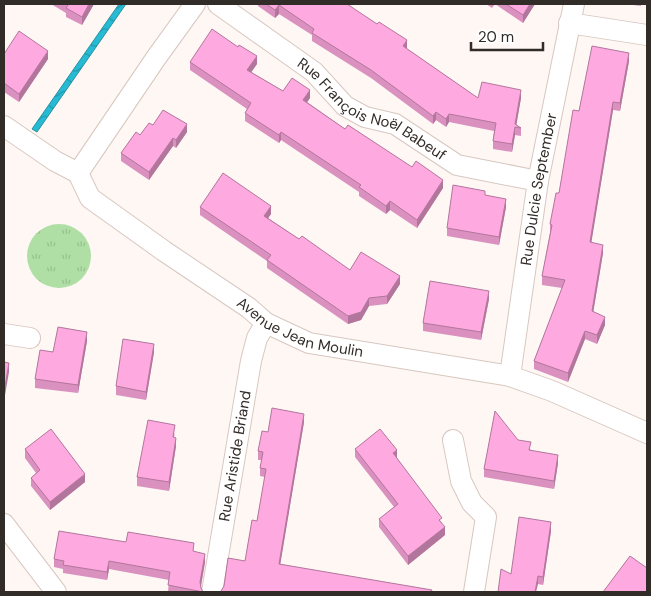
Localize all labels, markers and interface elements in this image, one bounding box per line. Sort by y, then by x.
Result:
scale bar [471,20,544,52]
text: 20 m [478,27,514,47]
street label: Rue François Noël Babeuf [293,53,450,165]
street label: Rue Dulcie September [516,111,562,267]
street label: Avenue Jean Moulin [233,293,365,362]
street label: Rue Aristide Briand [214,389,256,523]

